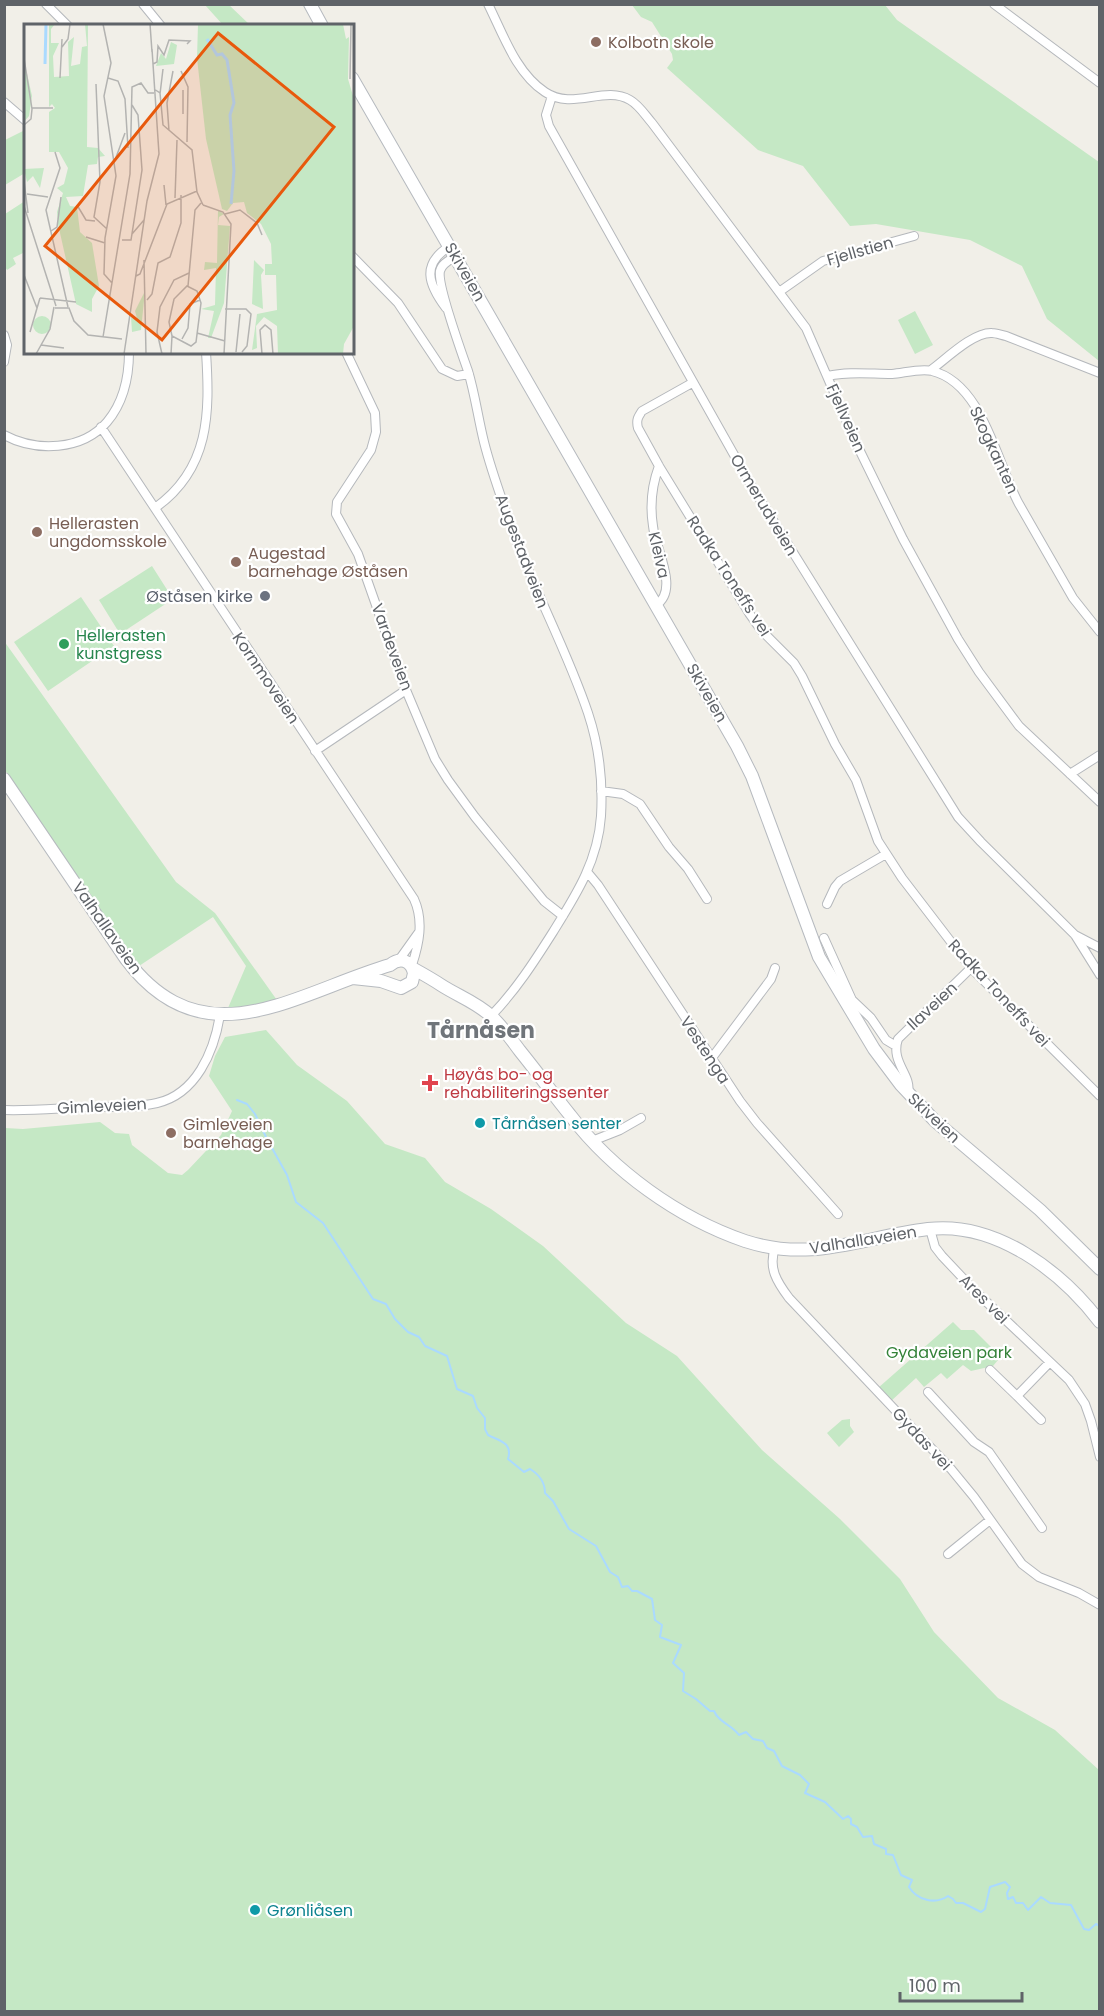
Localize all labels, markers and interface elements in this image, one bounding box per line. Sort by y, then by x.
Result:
inset map [24,24,354,354]
place label: Kolbotn skole [608,31,714,54]
marker: Kolbotn skole [589,35,603,49]
street label: Fjellstien [824,231,896,271]
street label: Skiveien [439,238,491,306]
street label: Fjellveien [821,380,871,456]
street label: Skogkanten [964,403,1024,497]
street label: Ormerudveien [725,450,803,560]
street label: Augestadveien [490,491,554,611]
street label: Radka Toneffs vei [681,511,777,641]
place label: Hellerasten ungdomsskole [49,512,167,553]
marker: Hellerasten ungdomsskole [30,525,44,539]
street label: Kleiva [642,529,676,581]
place label: Augestad barnehage Øståsen [248,542,408,583]
marker: Augestad barnehage Øståsen [229,555,243,569]
place label: Øståsen kirke [146,585,253,608]
marker: Øståsen kirke [258,589,272,603]
street label: Vardeveien [366,600,418,694]
place label: Hellerasten kunstgress [76,624,166,665]
street label: Kornmoveien [227,628,305,728]
marker: Hellerasten kunstgress [57,637,71,651]
street label: Skiveien [681,659,733,727]
street label: Valhallaveien [67,877,147,979]
street label: Radka Toneffs vei [943,934,1055,1052]
street label: Ilaveien [902,977,962,1035]
street label: Vestenga [674,1012,736,1088]
district label: Tårnåsen [427,1015,535,1046]
place label: Høyås bo- og rehabiliteringssenter [444,1063,609,1104]
marker: Høyås bo- og rehabiliteringssenter [421,1074,439,1092]
street label: Skiveien [903,1088,965,1148]
street label: Gimleveien [57,1092,147,1120]
place label: Tårnåsen senter [492,1112,622,1135]
place label: Gimleveien barnehage [183,1113,273,1154]
marker: Tårnåsen senter [473,1116,487,1130]
marker: Gimleveien barnehage [164,1126,178,1140]
street label: Valhallaveien [808,1220,918,1260]
street label: Ares vei [954,1269,1014,1329]
park label: Gydaveien park [886,1341,1013,1364]
street label: Gydas vei [887,1402,957,1476]
place label: Grønliåsen [267,1899,353,1922]
marker: Grønliåsen [248,1903,262,1917]
scale bar [900,1965,1022,2003]
text: 100 m [909,1973,961,1998]

